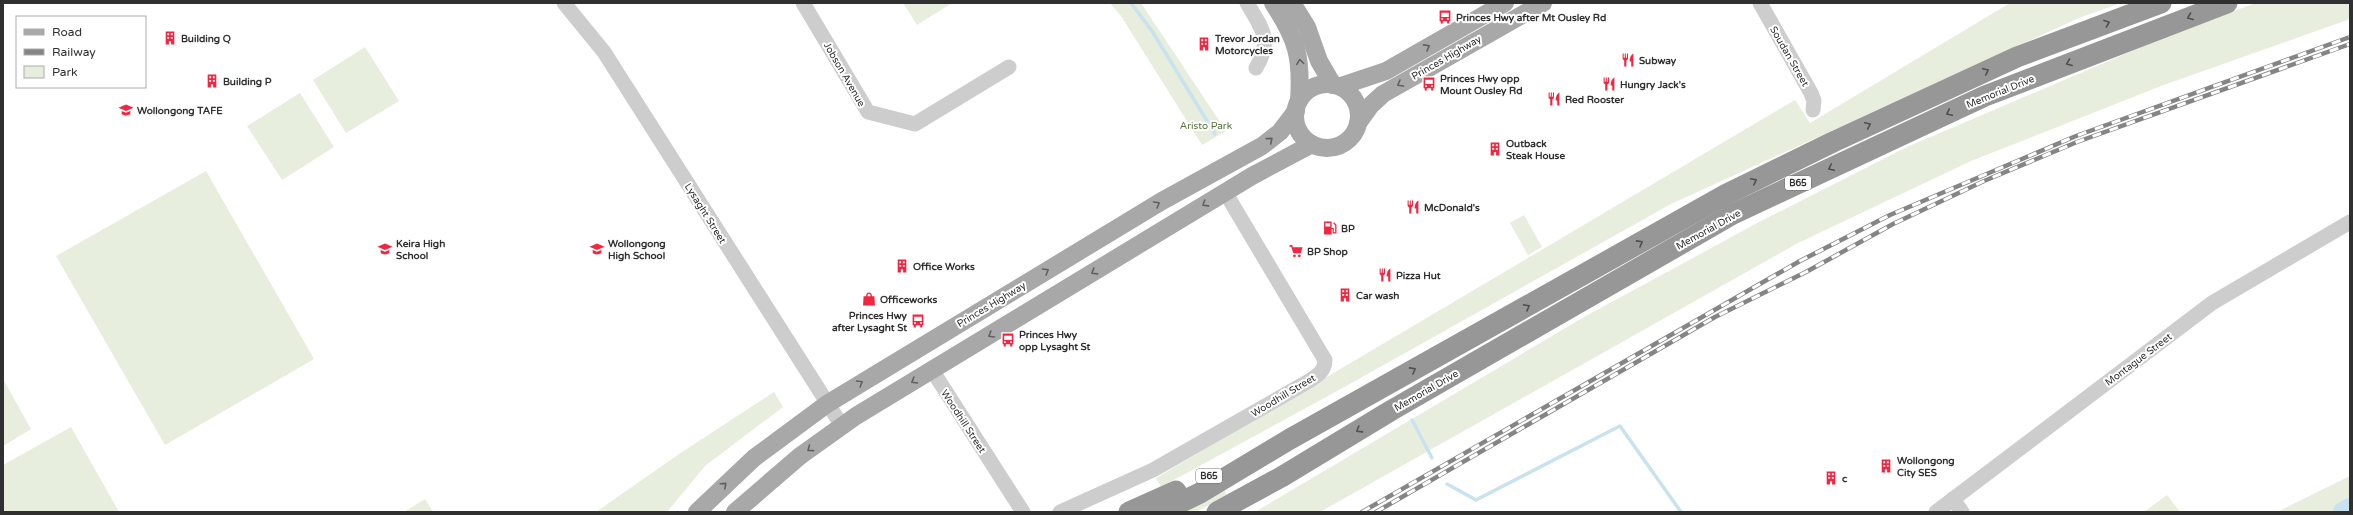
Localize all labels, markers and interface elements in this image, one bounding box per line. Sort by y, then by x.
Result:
bus stop icon: Princes Hwy after Mt Ousley Rd [1437,9,1453,25]
place label: Princes Hwy after Mt Ousley Rd [1456,12,1606,24]
one-way arrow [2187,12,2194,20]
legend [16,16,146,88]
one-way arrow [2104,20,2111,28]
street label: Soudan Street [1767,24,1811,89]
text: Road [52,25,82,39]
building icon: Building Q [162,30,178,46]
place label: Building Q [181,33,231,45]
place label: Trevor Jordan Motorcycles [1214,33,1280,57]
street label: Princes Highway [1410,33,1484,83]
building icon: Trevor Jordan Motorcycles [1196,36,1212,52]
street label: Jobson Avenue [821,40,868,109]
text: Railway [52,45,96,59]
one-way arrow [1423,45,1430,52]
restaurant icon: Subway [1620,52,1636,68]
place label: Subway [1639,55,1677,67]
one-way arrow [1295,59,1304,65]
one-way arrow [2065,59,2072,67]
text: Park [52,65,78,79]
one-way arrow [1982,68,1990,76]
building icon: Building P [204,73,220,89]
place label: Princes Hwy opp Mount Ousley Rd [1440,73,1523,97]
street label: Memorial Drive [1965,73,2036,111]
place label: Building P [223,76,272,88]
bus stop icon: Princes Hwy opp Mount Ousley Rd [1421,76,1437,92]
restaurant icon: Hungry Jack's [1601,76,1617,92]
place label: Hungry Jack's [1620,79,1686,91]
one-way arrow [1397,80,1404,87]
restaurant icon: Red Rooster [1546,91,1562,107]
place label: Red Rooster [1565,94,1624,106]
school or university icon: Wollongong TAFE [118,102,134,118]
place label: Wollongong TAFE [137,105,223,117]
one-way arrow [1945,108,1953,116]
park label: Aristo Park [1180,120,1233,132]
one-way arrow [1864,122,1872,130]
one-way arrow [1266,137,1273,144]
place label: Outback Steak House [1506,138,1565,162]
building icon: Outback Steak House [1487,141,1503,157]
one-way arrow [1828,163,1835,171]
road number: B65 [1785,176,1811,190]
one-way arrow [1750,178,1758,186]
street label: Lysaght Street [682,181,729,246]
restaurant icon: McDonald's [1405,199,1421,215]
one-way arrow [1202,200,1209,207]
one-way arrow [1153,202,1160,209]
place label: McDonald's [1424,202,1480,214]
street label: Memorial Drive [1674,207,1743,253]
fuel station icon: BP [1322,220,1338,236]
place label: BP [1341,223,1355,235]
place label: Keira High School [396,238,445,262]
place label: Wollongong High School [608,238,666,262]
one-way arrow [1636,240,1643,248]
school or university icon: Keira High School [377,241,393,257]
school or university icon: Wollongong High School [589,241,605,257]
supermarket icon: BP Shop [1288,243,1304,259]
place label: BP Shop [1307,246,1349,258]
building icon: Office Works [894,258,910,274]
place label: Office Works [913,261,975,273]
restaurant icon: Pizza Hut [1377,267,1393,283]
one-way arrow [1042,268,1049,276]
one-way arrow [1091,268,1098,275]
place label: Pizza Hut [1396,270,1441,282]
street label: Princes Highway [955,279,1029,330]
building icon: Car wash [1337,287,1353,303]
place label: Car wash [1356,290,1399,302]
shop icon: Officeworks [861,291,877,307]
place label: Officeworks [880,294,937,306]
one-way arrow [1523,304,1530,311]
place label: Princes Hwy after Lysaght St [832,310,908,334]
bus stop icon: Princes Hwy after Lysaght St [910,313,926,329]
place label: Princes Hwy opp Lysaght St [1019,329,1090,353]
one-way arrow [988,331,995,338]
street label: Montague Street [2103,331,2174,389]
bus stop icon: Princes Hwy opp Lysaght St [1000,332,1016,348]
street label: Memorial Drive [1392,367,1461,414]
one-way arrow [1409,367,1417,375]
street label: Woodhill Street [1249,372,1318,420]
one-way arrow [911,377,918,384]
one-way arrow [856,380,863,387]
street label: Woodhill Street [938,388,988,456]
one-way arrow [1356,426,1363,433]
one-way arrow [808,444,815,451]
place label: Wollongong City SES [1897,455,1955,479]
building icon: Wollongong City SES [1878,458,1894,474]
road number: B65 [1196,469,1222,483]
building icon: c [1823,470,1839,486]
place label: c [1842,473,1848,485]
one-way arrow [720,482,727,489]

